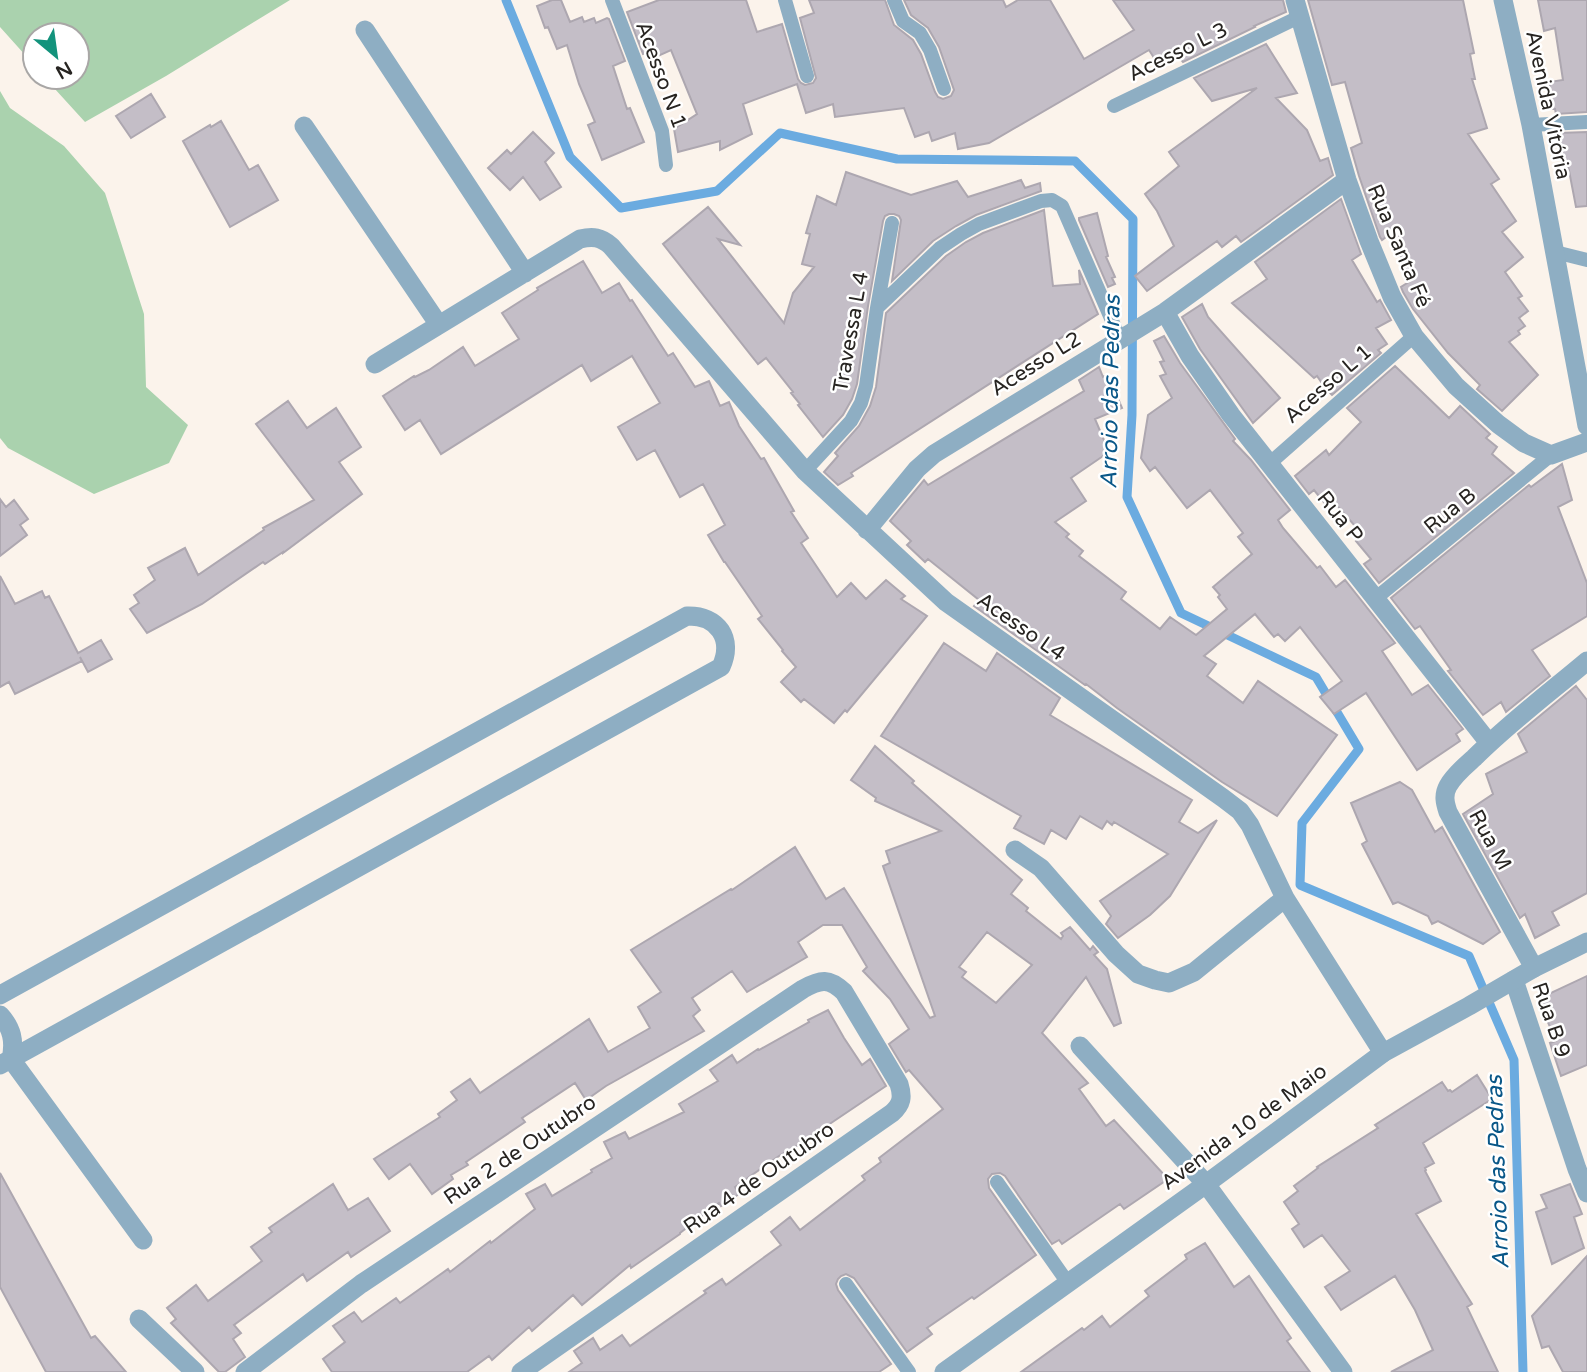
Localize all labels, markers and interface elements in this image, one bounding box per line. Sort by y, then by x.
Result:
street label: Acesso L 3 [1124,17,1232,87]
street label: Acesso N 1 [630,18,692,132]
north arrow [21,21,91,91]
street label: Avenida Vitória [1520,28,1576,182]
text: N [52,57,76,83]
street label: Rua Santa Fé [1362,181,1436,311]
street label: Travessa L 4 [828,270,874,394]
water label: Arroio das Pedras [1095,293,1127,489]
street label: Acesso L2 [986,326,1086,402]
street label: Acesso L 1 [1279,339,1377,429]
street label: Rua B [1419,483,1481,539]
street label: Rua P [1312,486,1368,548]
street label: Acesso L4 [972,587,1070,667]
street label: Rua M [1463,805,1517,875]
street label: Rua B 9 [1526,979,1576,1061]
street label: Avenida 10 de Maio [1156,1058,1332,1196]
water label: Arroio das Pedras [1481,1073,1515,1269]
street label: Rua 2 de Outubro [439,1090,601,1210]
street label: Rua 4 de Outubro [679,1117,839,1239]

